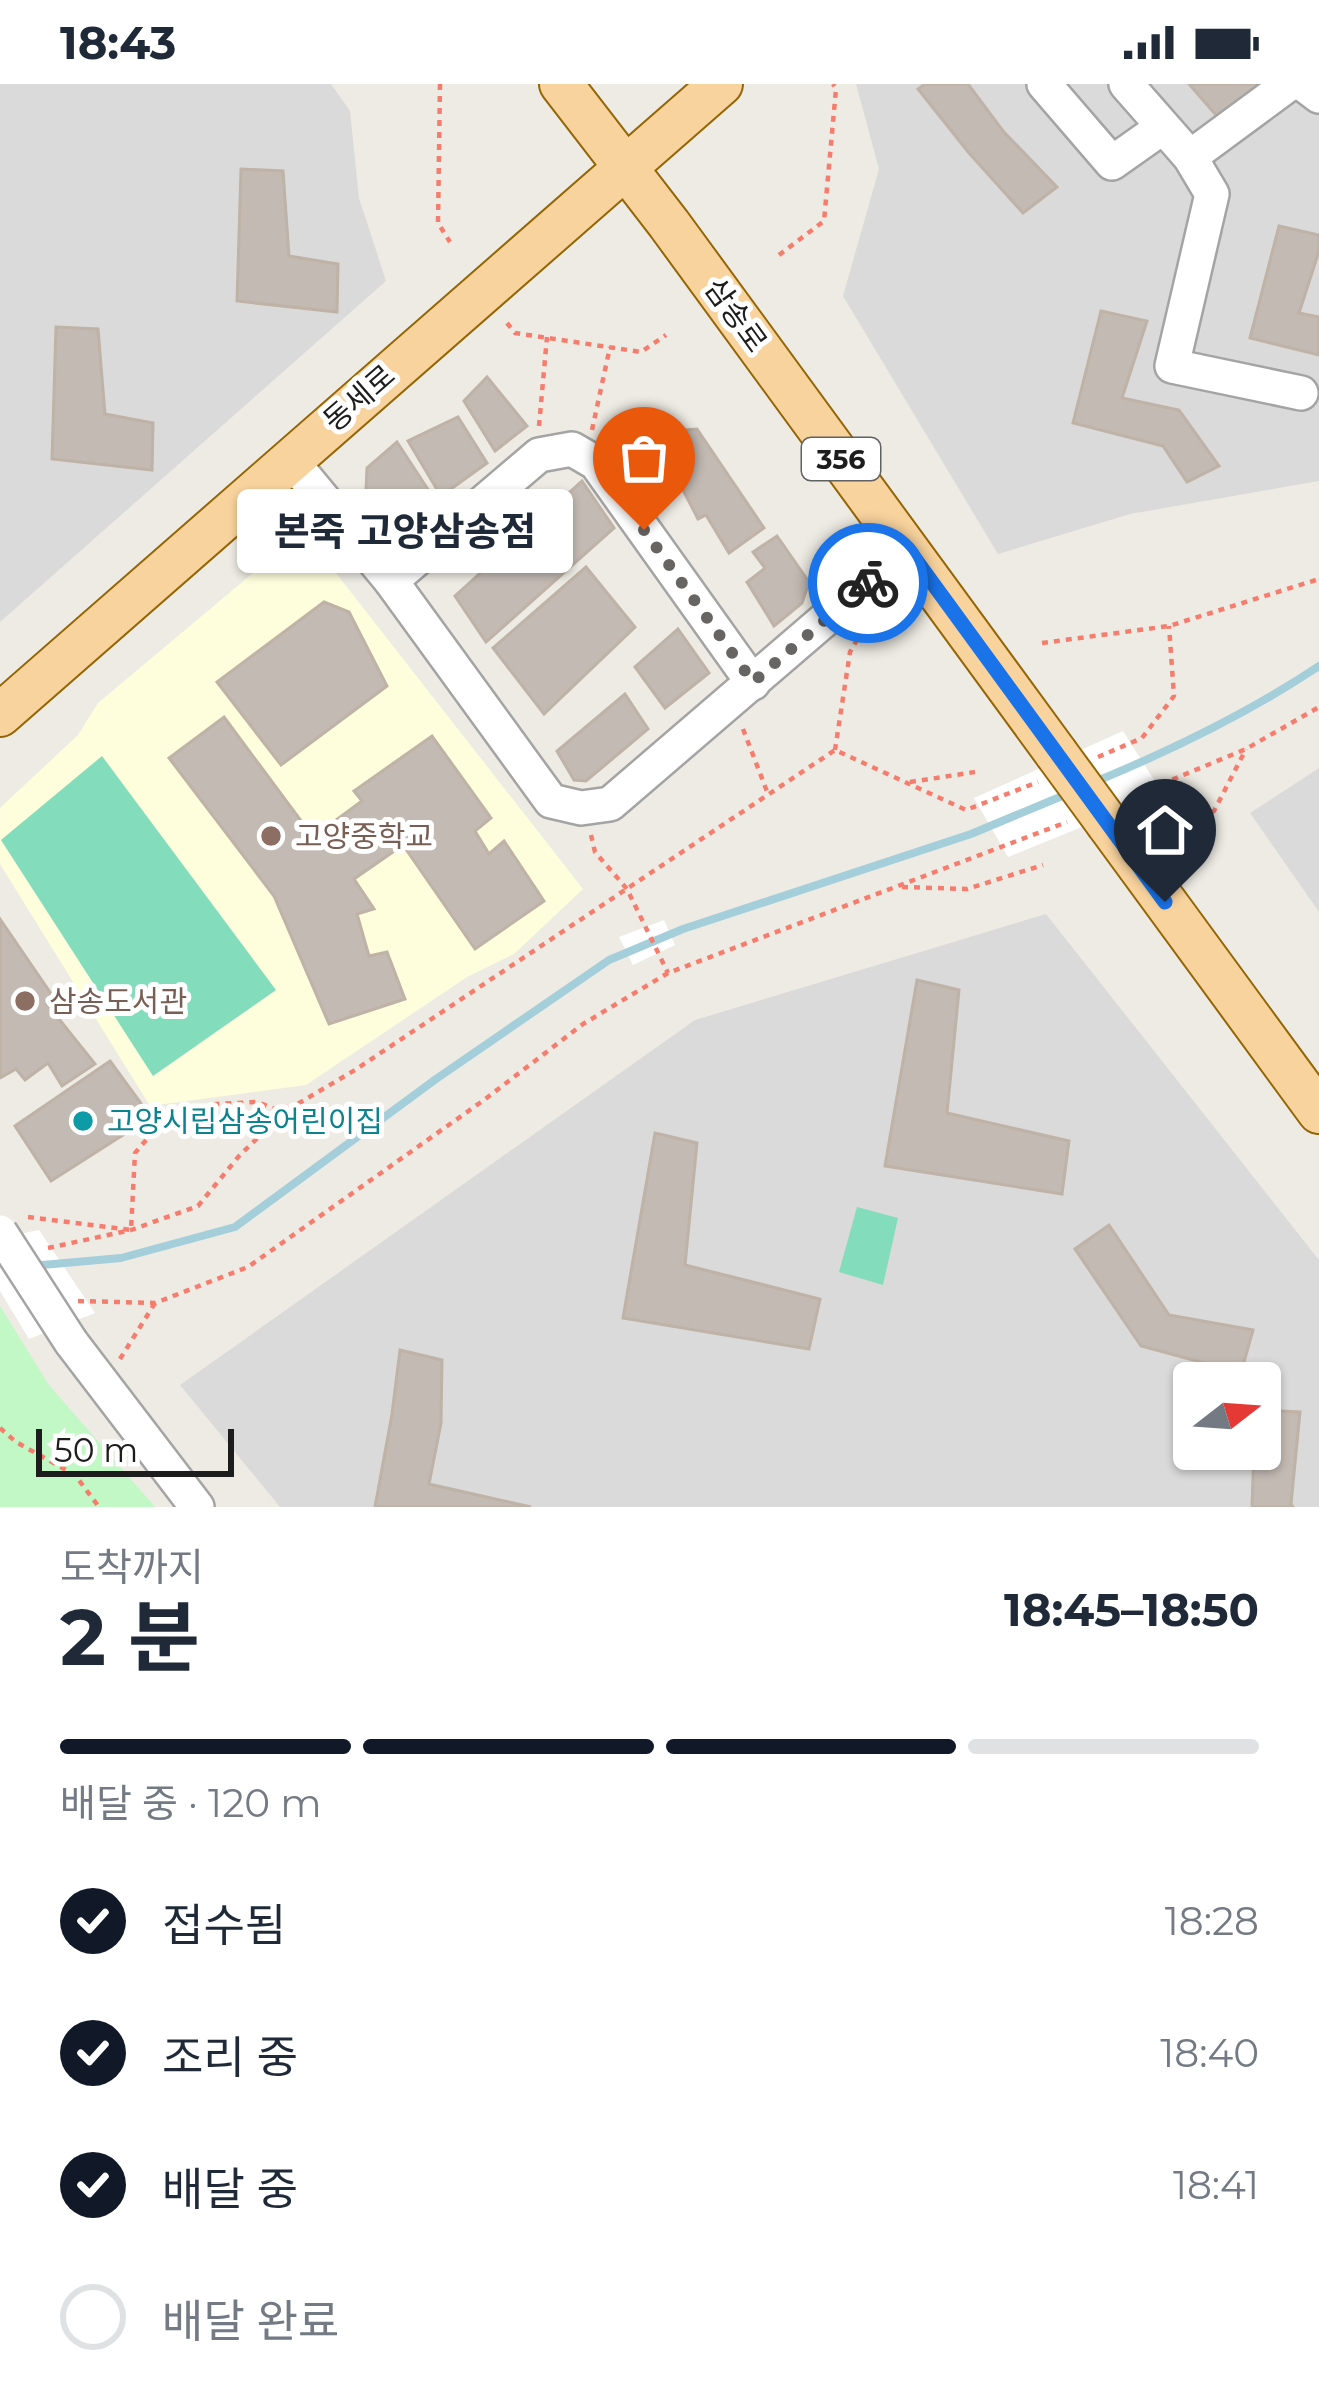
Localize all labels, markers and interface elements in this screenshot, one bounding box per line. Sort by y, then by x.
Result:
text: 18:43 [60,15,176,70]
street label: 삼송로 [697,271,775,359]
street label: 동세로 [316,357,402,439]
pin [593,407,695,530]
icon: bag [611,425,677,491]
road number: 356 [802,438,880,480]
callout: 본죽 고양삼송점 [236,488,572,572]
text: 본죽 고양삼송점 [274,507,536,555]
courier [808,523,928,643]
icon: bike [835,550,901,616]
pin [1114,779,1216,902]
icon: home [1132,797,1198,863]
place label: 고양중학교 [295,818,433,855]
marker: 고양중학교 [258,823,284,849]
place label: 삼송도서관 [49,983,187,1020]
marker: 삼송도서관 [12,988,38,1014]
place label: 고양시립삼송어린이집 [107,1103,383,1140]
marker: 고양시립삼송어린이집 [70,1108,96,1134]
north arrow [1173,1362,1281,1470]
map controls [1173,1362,1281,1470]
scale bar [36,1423,234,1476]
text: 50 m [54,1430,138,1470]
text: 도착까지 [60,1543,204,1591]
text: 18:45–18:50 [1004,1582,1259,1637]
text: 2 분 [60,1589,200,1685]
text: 배달 중 · 120 m [60,1779,322,1827]
icon: check [60,1888,126,1954]
text: 접수됨 [162,1897,286,1952]
text: 18:28 [1165,1897,1259,1945]
icon: check [60,2020,126,2086]
text: 조리 중 [162,2029,298,2084]
text: 18:40 [1160,2029,1259,2077]
icon: check [60,2152,126,2218]
text: 배달 중 [162,2161,298,2216]
text: 18:41 [1173,2161,1259,2209]
text: 배달 완료 [162,2293,339,2348]

